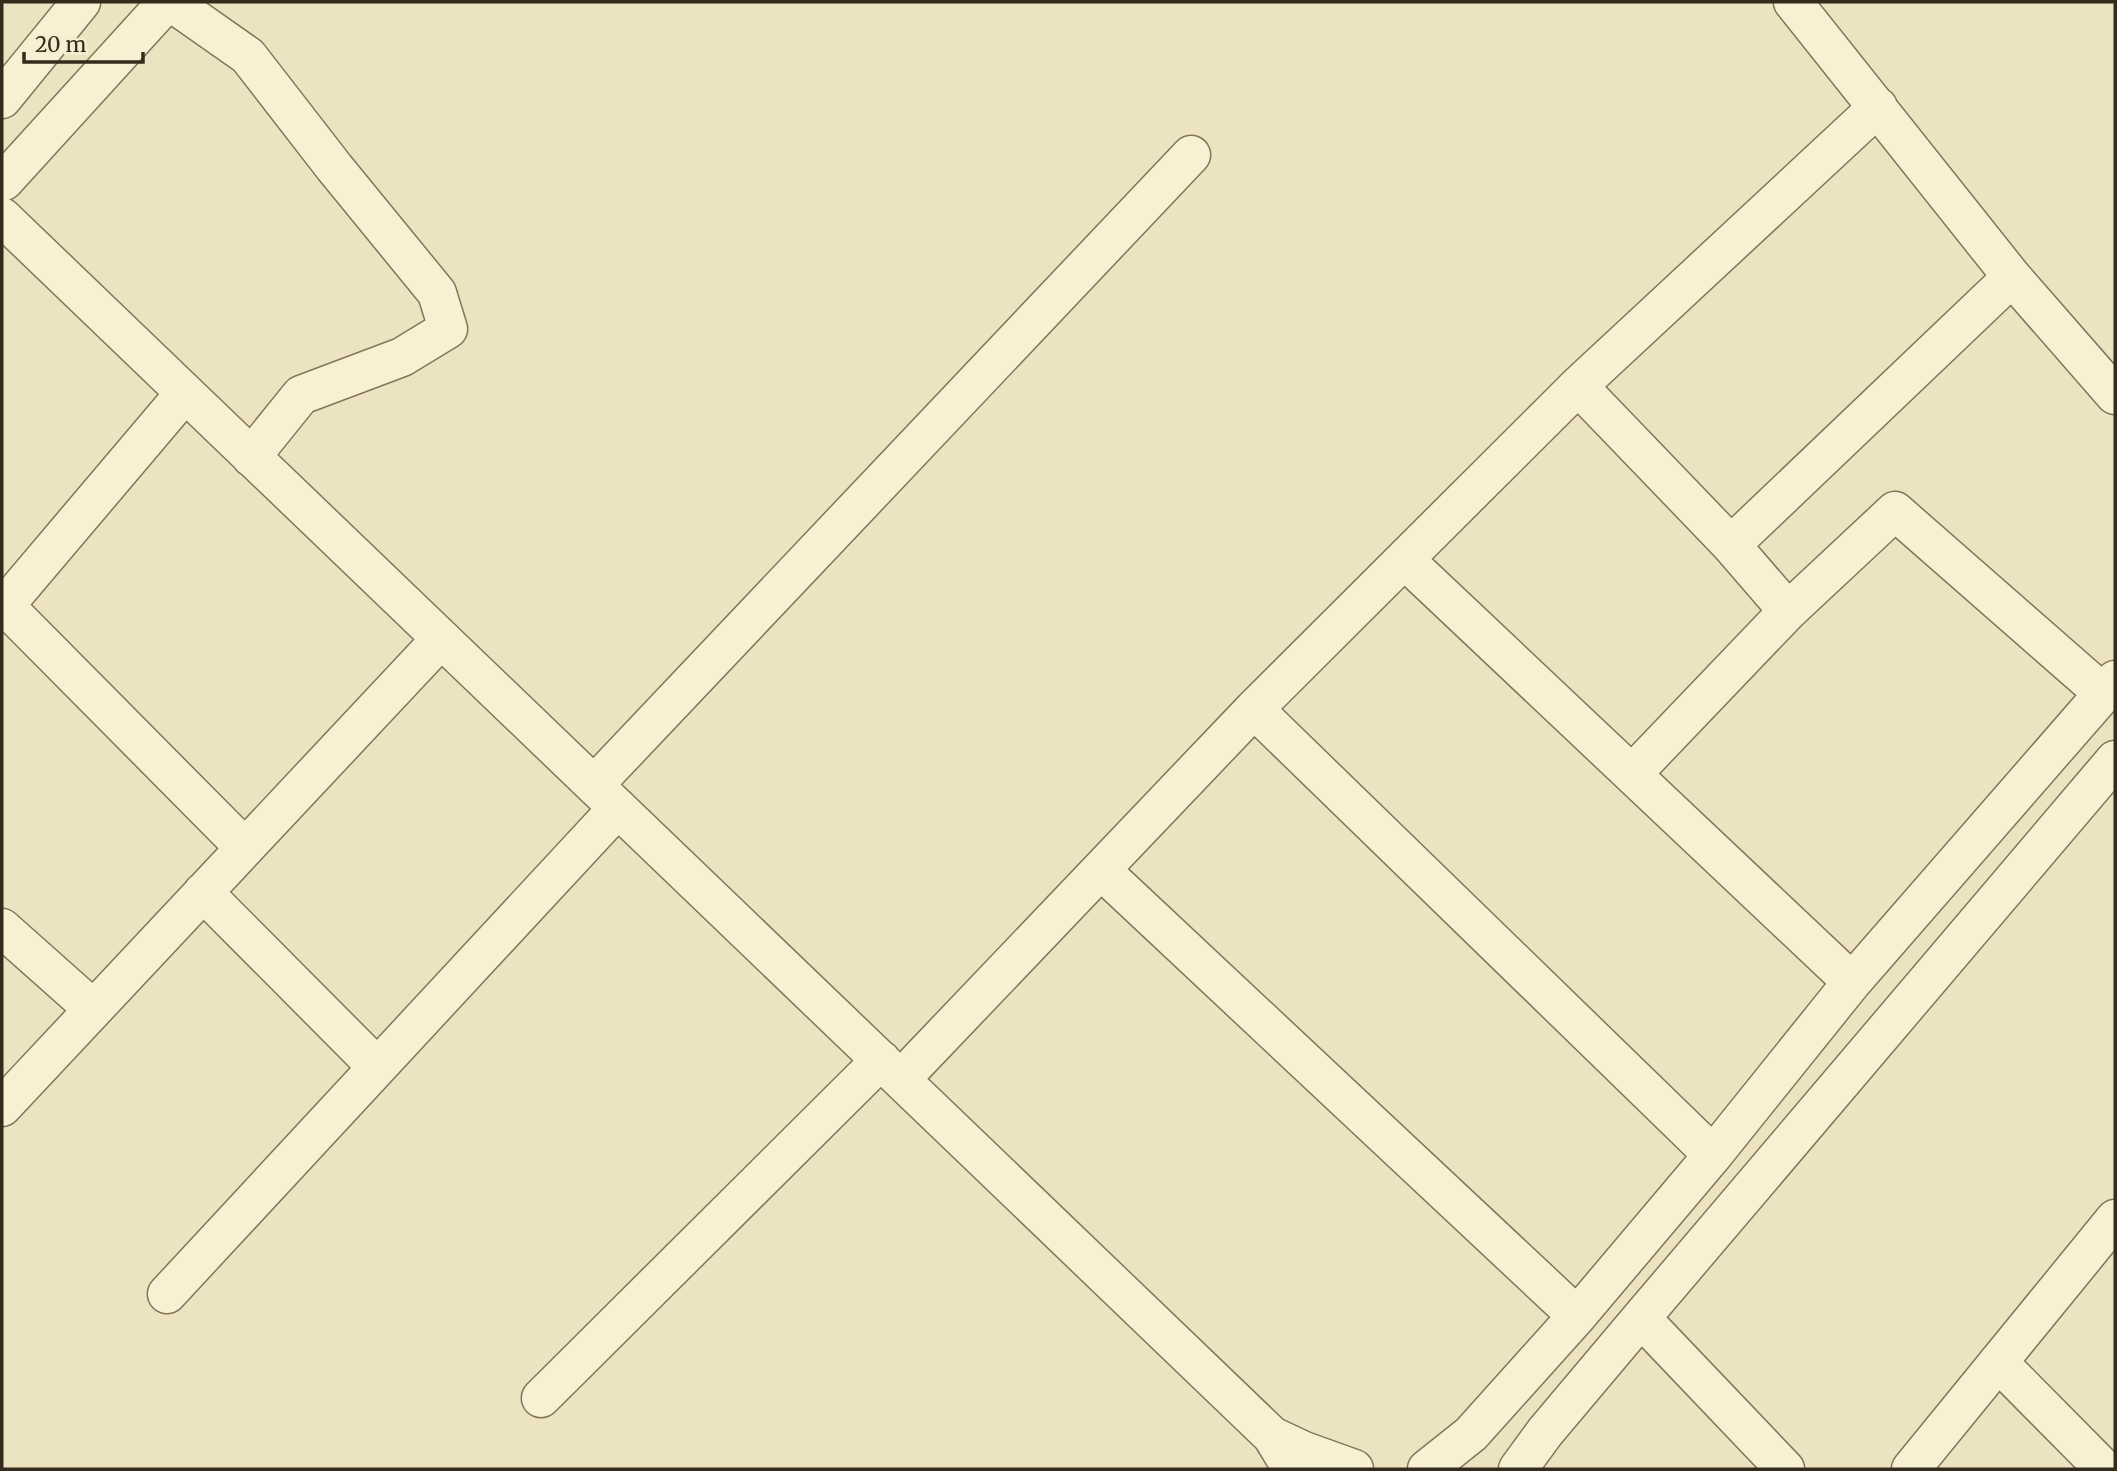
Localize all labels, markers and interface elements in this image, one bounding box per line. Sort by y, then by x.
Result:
scale bar [24,21,144,65]
text: 20 m [35,31,87,58]

